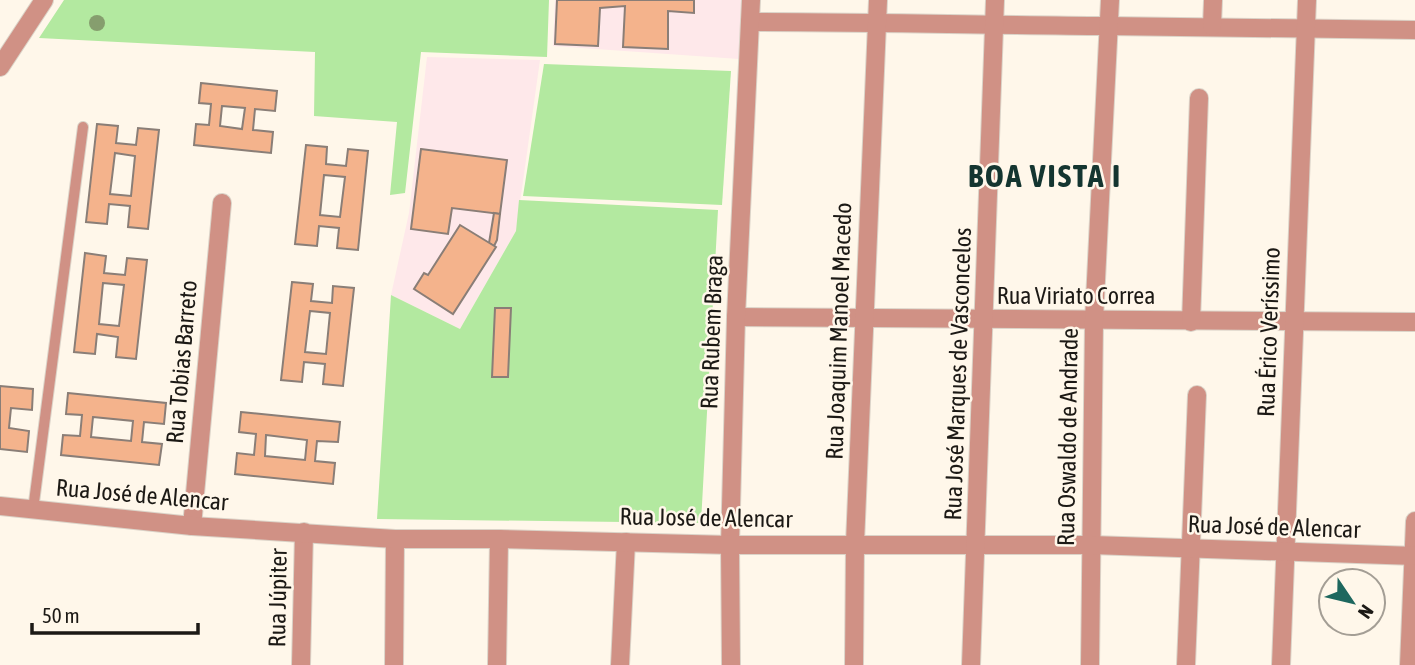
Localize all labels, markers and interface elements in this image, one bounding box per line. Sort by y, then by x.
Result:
district label: BOA VISTA I [968,157,1122,194]
street label: Rua Joaquim Manoel Macedo [821,202,856,460]
street label: Rua José Marques de Vasconcelos [939,227,976,521]
street label: Rua Érico Veríssimo [1252,247,1285,417]
street label: Rua Rubem Braga [695,254,728,410]
street label: Rua Tobias Barreto [161,279,202,445]
street label: Rua Viriato Correa [997,282,1155,309]
street label: Rua Oswaldo de Andrade [1052,328,1083,546]
street label: Rua José de Alencar [55,474,230,516]
street label: Rua José de Alencar [619,502,794,533]
street label: Rua José de Alencar [1187,510,1362,543]
street label: Rua Júpiter [263,547,292,648]
north arrow [1317,567,1387,637]
scale bar [32,592,198,636]
text: N [1354,601,1378,623]
text: 50 m [42,603,80,627]

